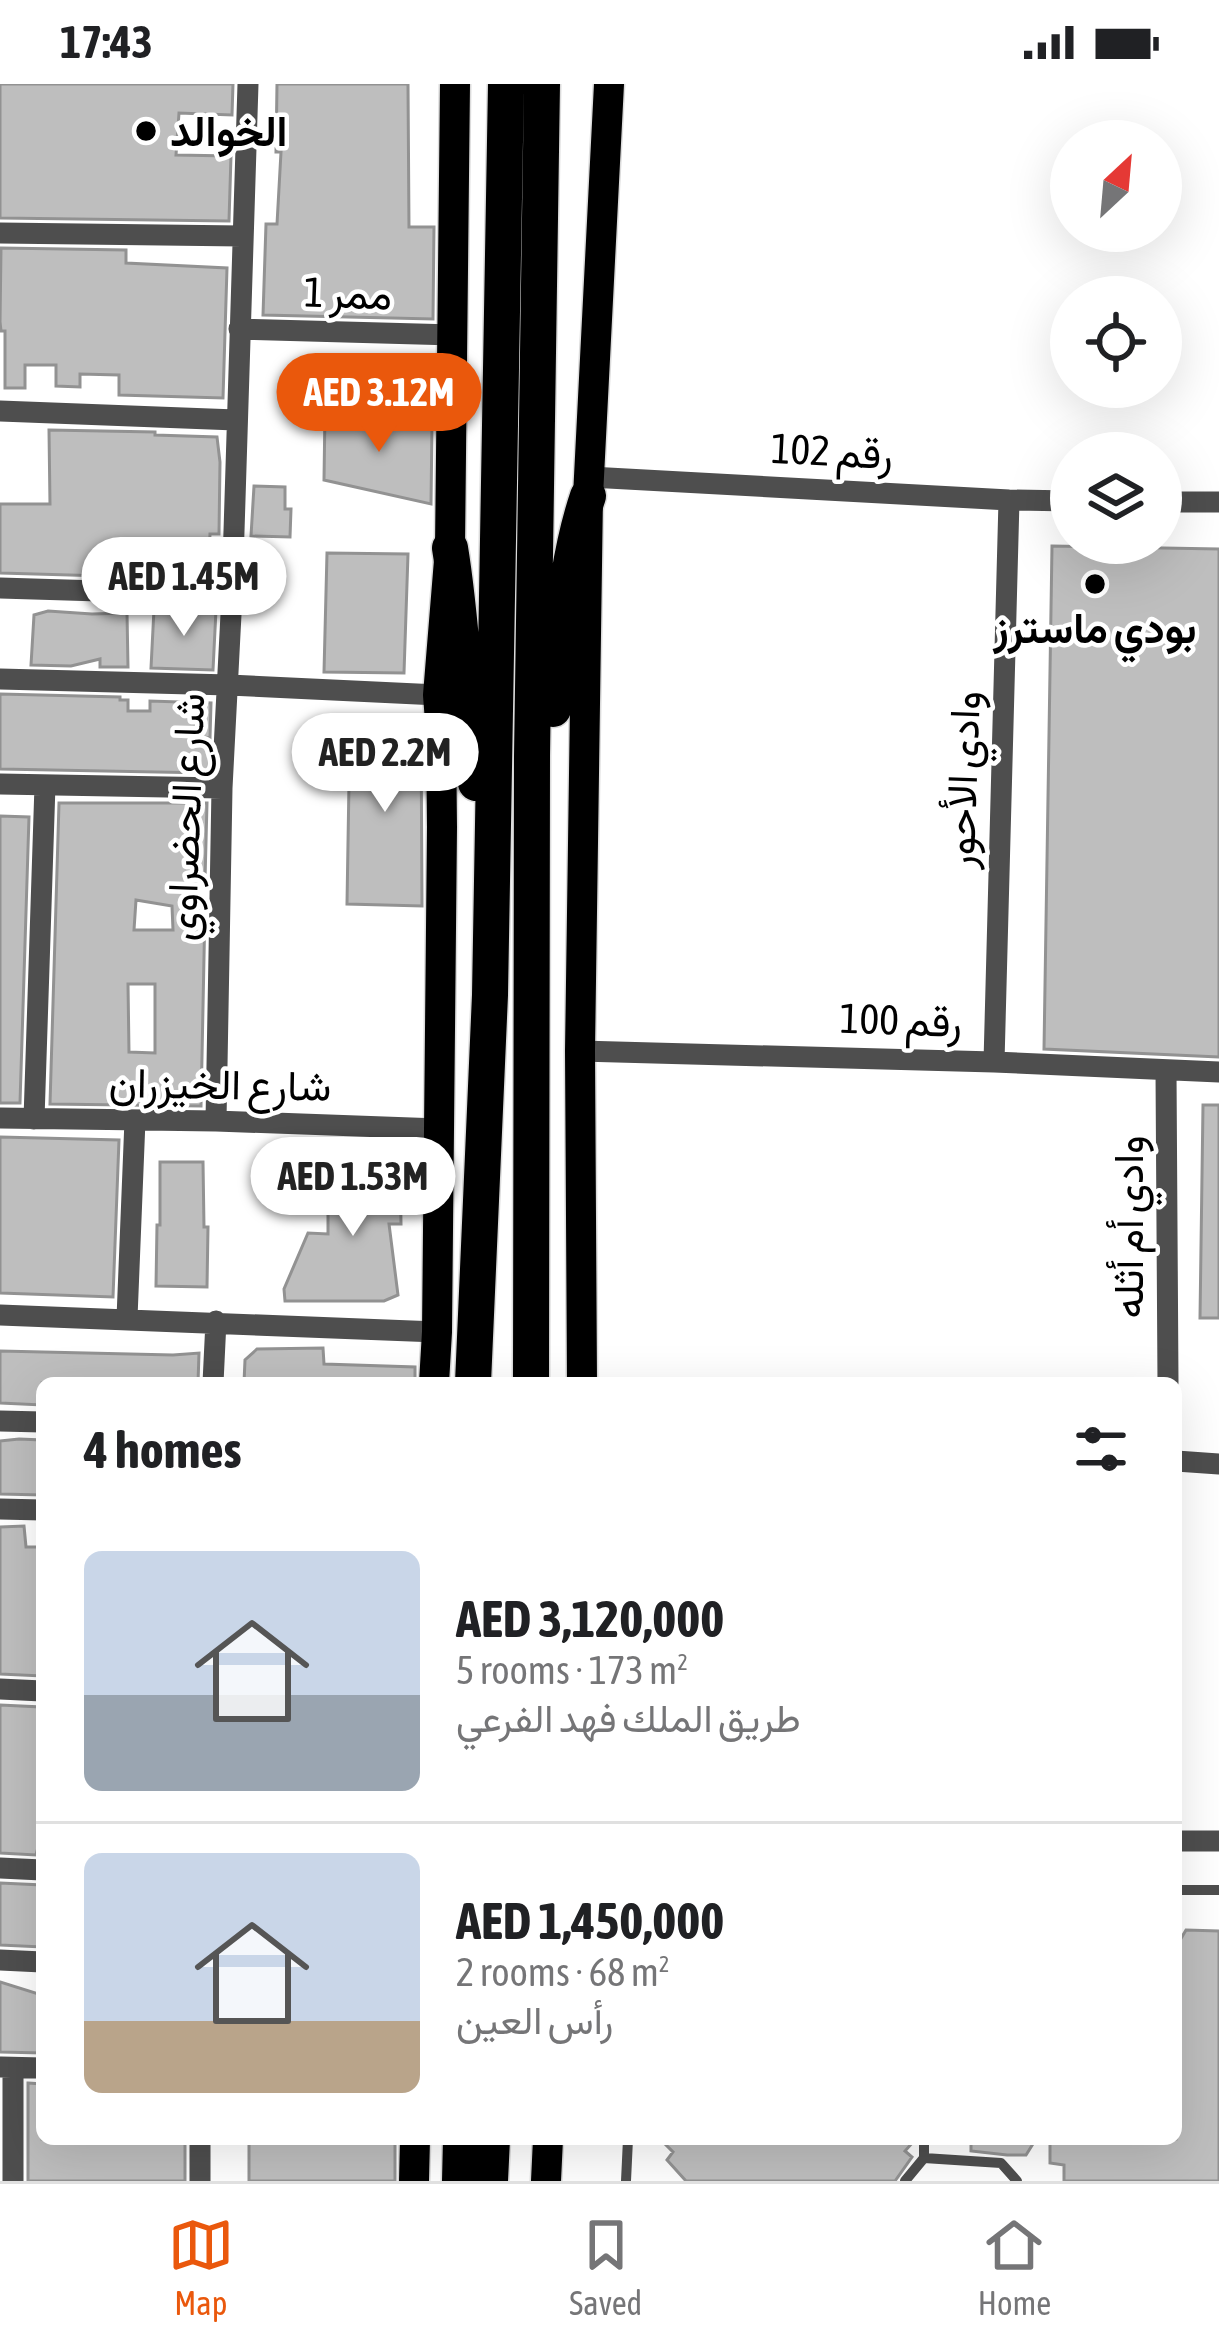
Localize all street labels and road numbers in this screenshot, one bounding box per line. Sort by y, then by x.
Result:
street label: ممر 1 [303,267,393,322]
street label: رقم 102 [769,424,894,482]
street label: وادي الأحور [935,690,1000,872]
street label: شارع الحضراوي [157,692,224,942]
street label: رقم 100 [839,994,963,1050]
street label: شارع الخيزران [108,1058,332,1115]
street label: وادي أم أثله [1104,1135,1163,1319]

